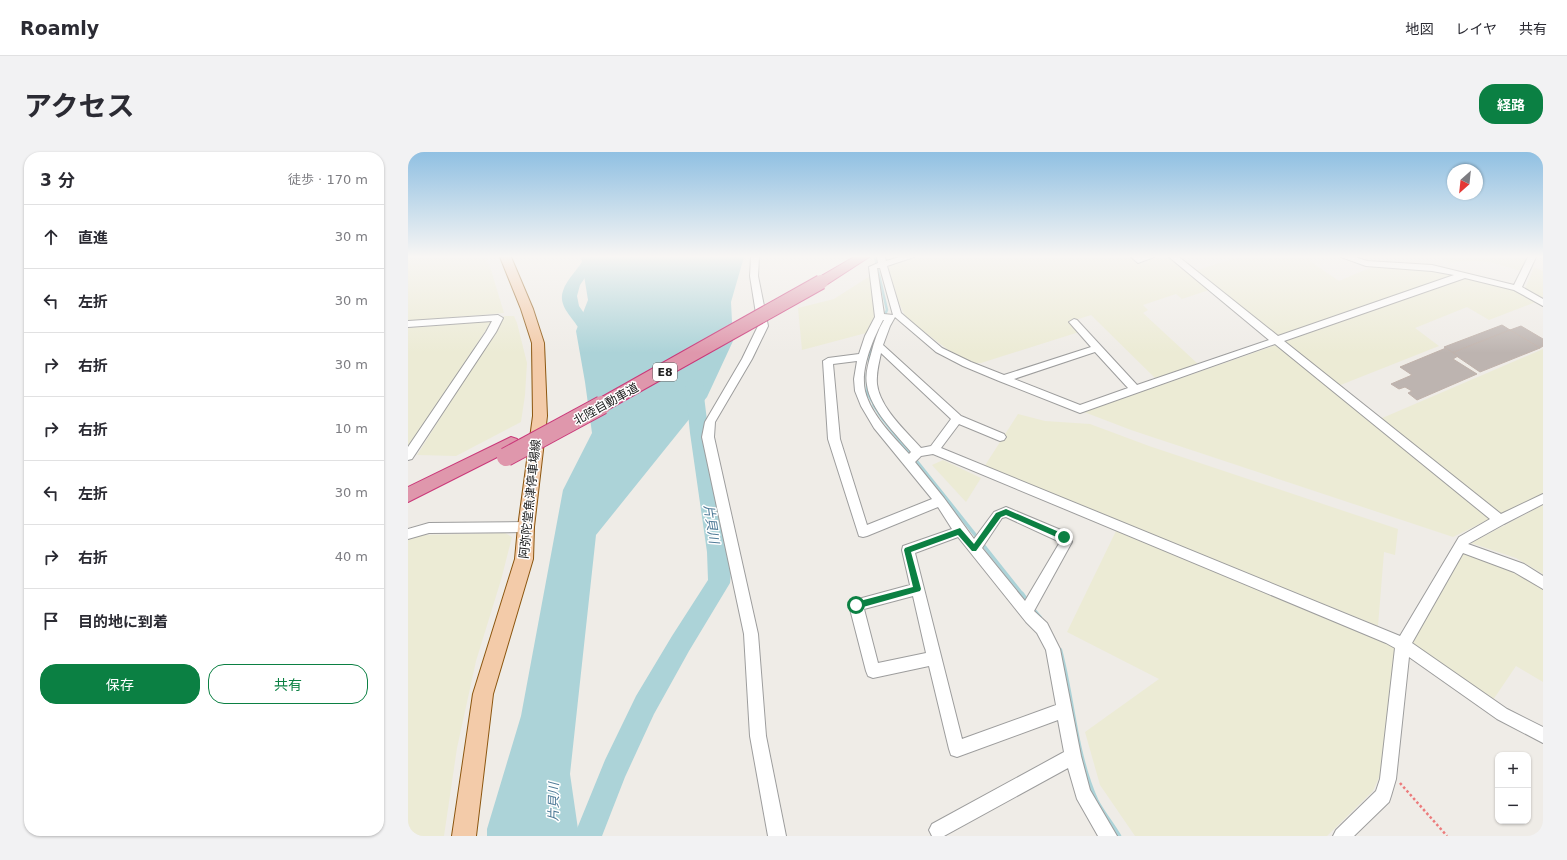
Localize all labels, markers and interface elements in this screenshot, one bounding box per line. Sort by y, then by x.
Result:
text: Roamly [20,17,99,39]
text: 地図 [1405,21,1433,37]
text: レイヤ [1455,21,1497,37]
text: 共有 [1519,21,1547,37]
button: 経路 [1479,84,1543,124]
text: アクセス [24,90,135,123]
north arrow [1447,164,1483,200]
text: 3 分 [40,170,75,190]
text: 徒歩 · 170 m [288,172,368,187]
icon: ahead [40,226,62,248]
text: 直進 [78,229,108,247]
text: 30 m [335,229,368,244]
icon: left [40,290,62,312]
text: 左折 [78,293,108,311]
text: 30 m [335,293,368,308]
icon: right [40,354,62,376]
text: 右折 [78,357,108,375]
text: 30 m [335,357,368,372]
road number: E8 [653,363,677,381]
street label: 北陸自動車道 [571,380,641,428]
icon: right [40,418,62,440]
text: 右折 [78,421,108,439]
text: 10 m [335,421,368,436]
street label: 阿弥陀堂魚津停車場線 [517,439,543,559]
icon: left [40,482,62,504]
text: 左折 [78,485,108,503]
text: 30 m [335,485,368,500]
water label: 片貝川 [701,504,722,546]
route end [1055,528,1073,546]
icon: right [40,546,62,568]
text: 右折 [78,549,108,567]
text: 40 m [335,549,368,564]
route start [847,596,865,614]
icon: arrive [40,610,62,632]
text: 目的地に到着 [78,613,168,631]
button: 保存 [40,664,200,704]
button: 共有 [208,664,368,704]
map controls [1495,752,1531,824]
button: + [1495,752,1531,788]
water label: 片貝川 [546,780,561,822]
button: − [1495,788,1531,824]

